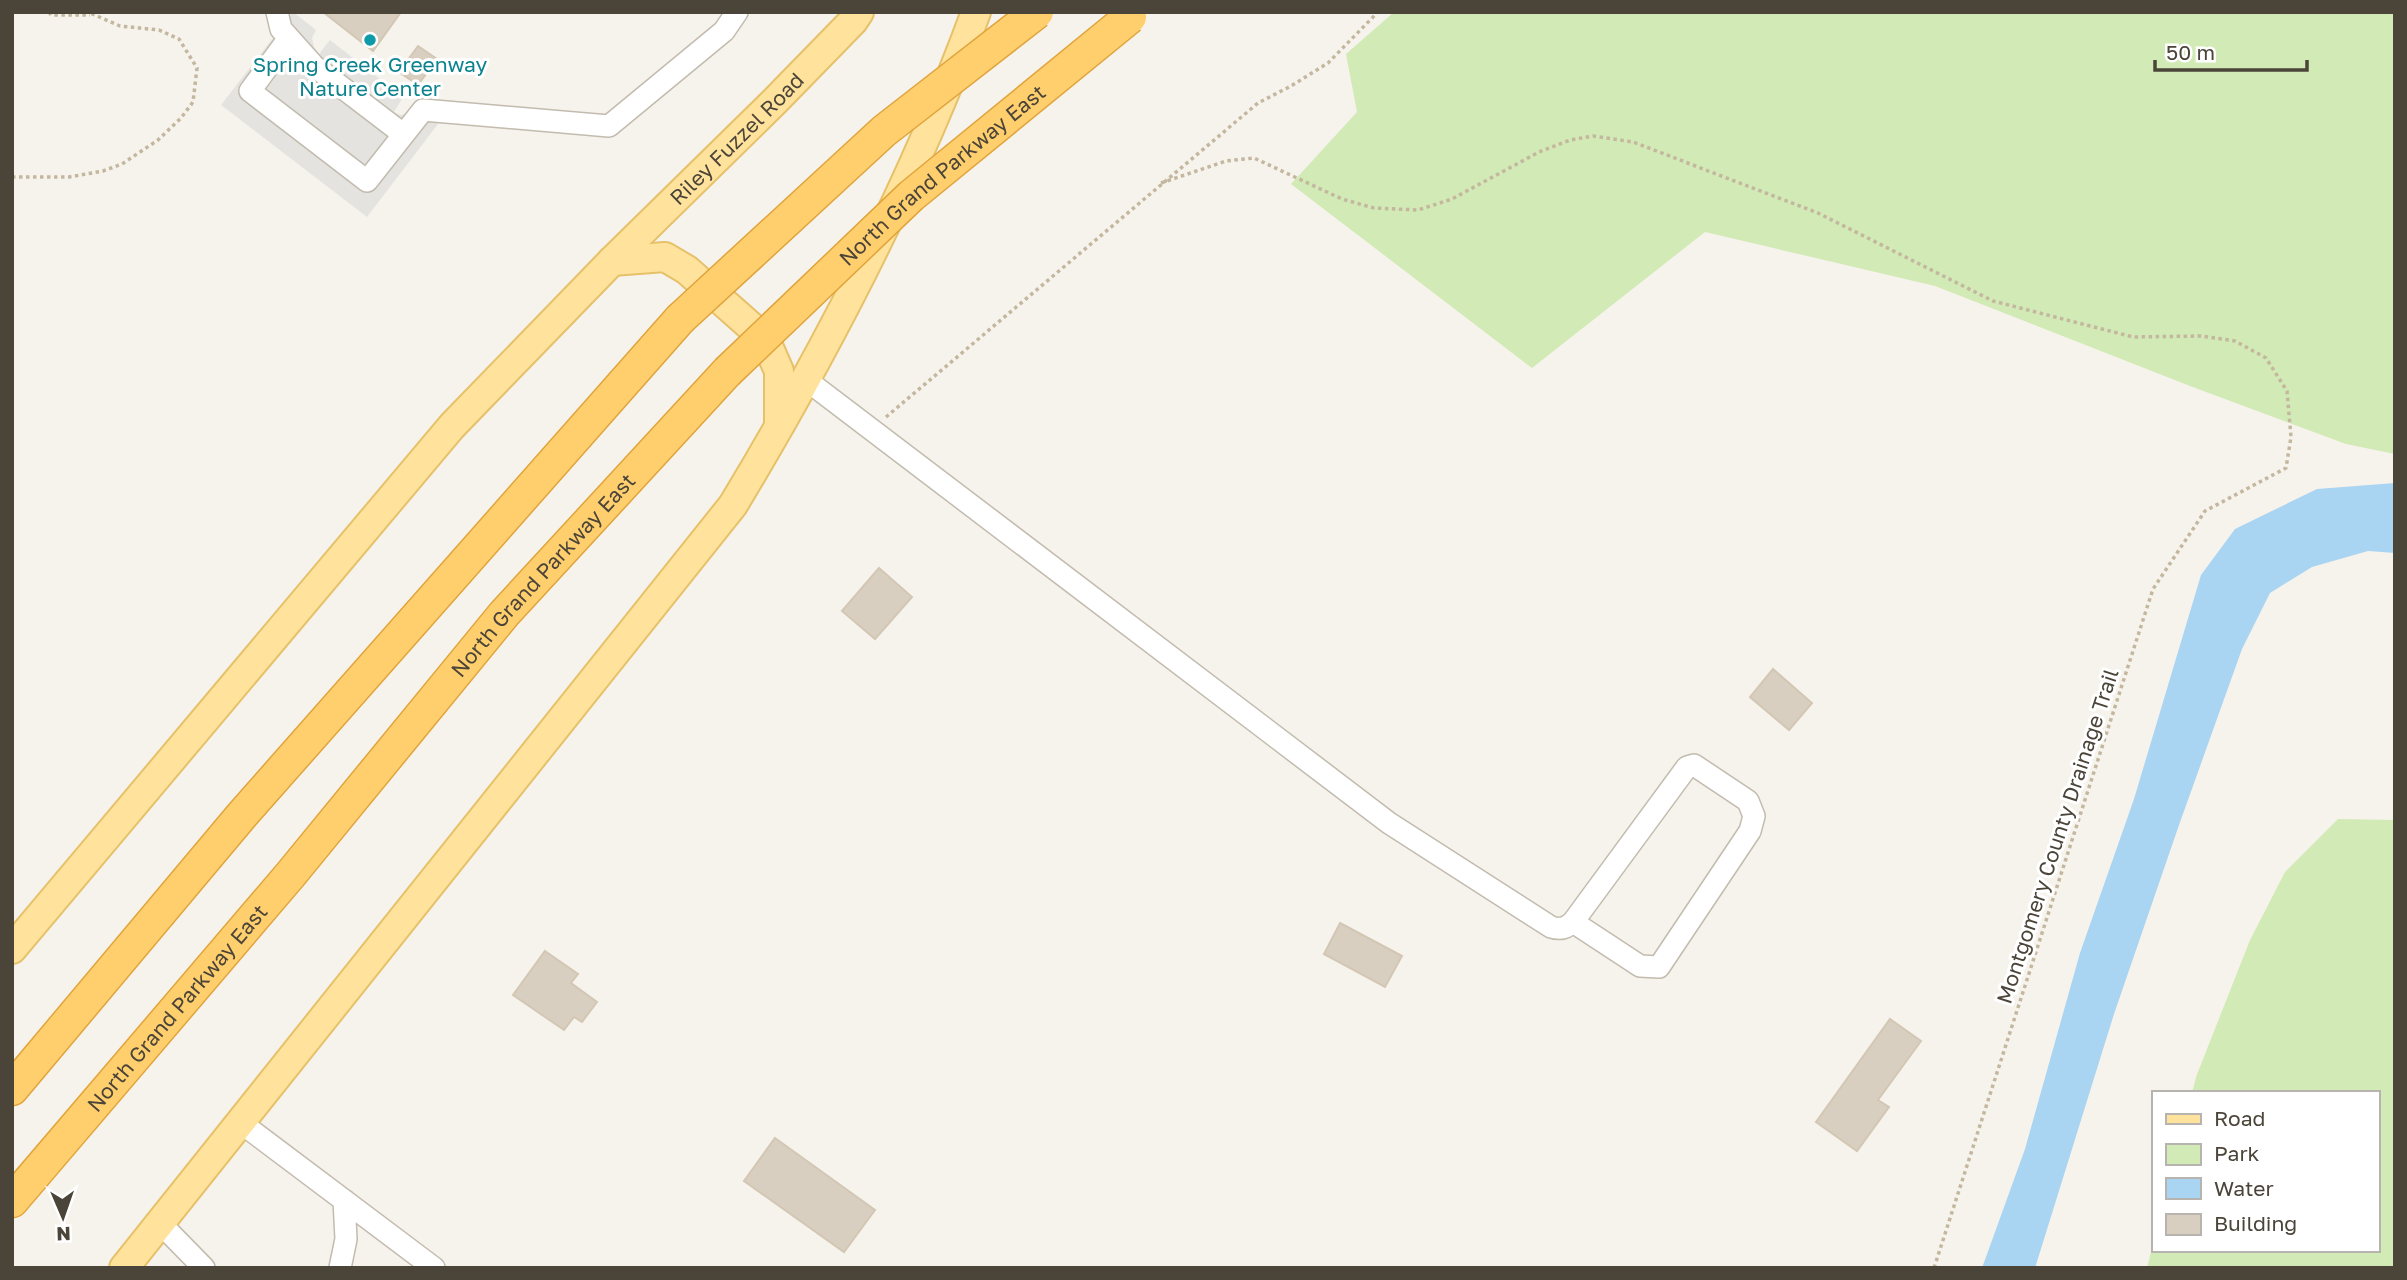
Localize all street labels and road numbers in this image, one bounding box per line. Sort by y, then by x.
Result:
street label: Riley Fuzzel Road [664,67,809,210]
street label: North Grand Parkway East [834,79,1051,271]
street label: North Grand Parkway East [445,468,640,682]
street label: Montgomery County Drainage Trail [1990,665,2124,1007]
street label: North Grand Parkway East [81,899,273,1117]

